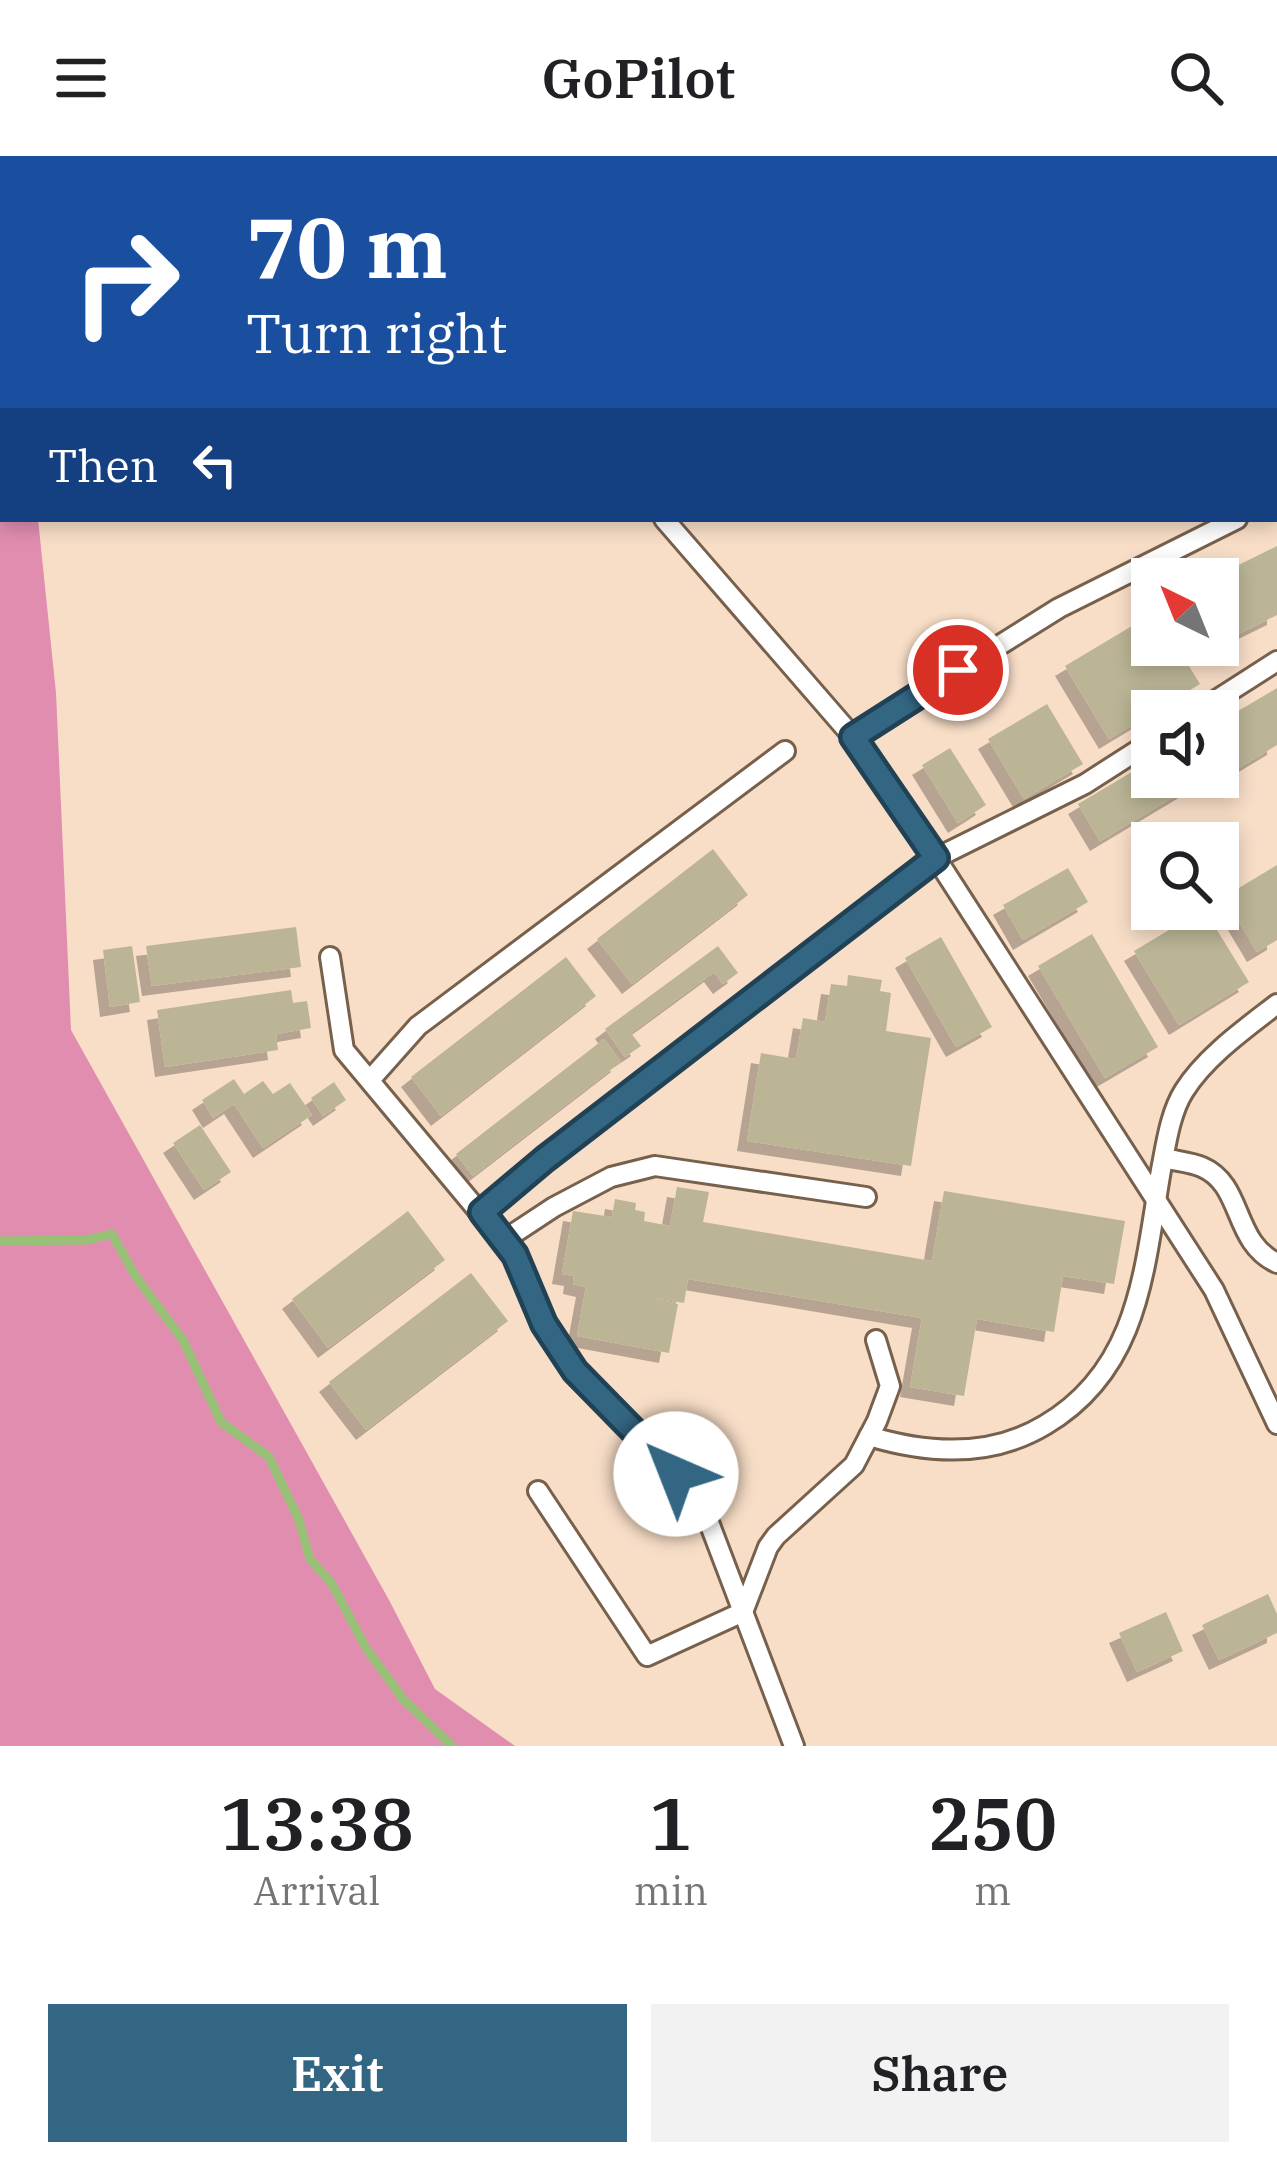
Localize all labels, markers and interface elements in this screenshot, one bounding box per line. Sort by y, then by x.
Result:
text: GoPilot [542,43,735,113]
icon: menu [48,45,114,111]
icon: search [1163,45,1229,111]
text: 70 m [246,192,448,301]
icon: right [48,204,204,360]
text: Turn right [246,298,508,368]
icon: left [182,432,248,498]
text: Then [48,436,158,494]
north arrow [1131,558,1239,666]
map controls [1131,558,1239,930]
pin [907,619,1009,721]
icon: arrive [925,637,991,703]
button: sound [1131,690,1239,798]
button: search [1131,822,1239,930]
position arrow [613,1411,739,1537]
text: 13:38 [220,1776,414,1870]
text: 1 [649,1776,692,1870]
text: 250 [928,1776,1057,1870]
text: Arrival [253,1865,380,1916]
text: min [634,1865,708,1916]
text: m [974,1865,1011,1916]
button: Exit [48,2004,627,2142]
button: Share [651,2004,1229,2142]

